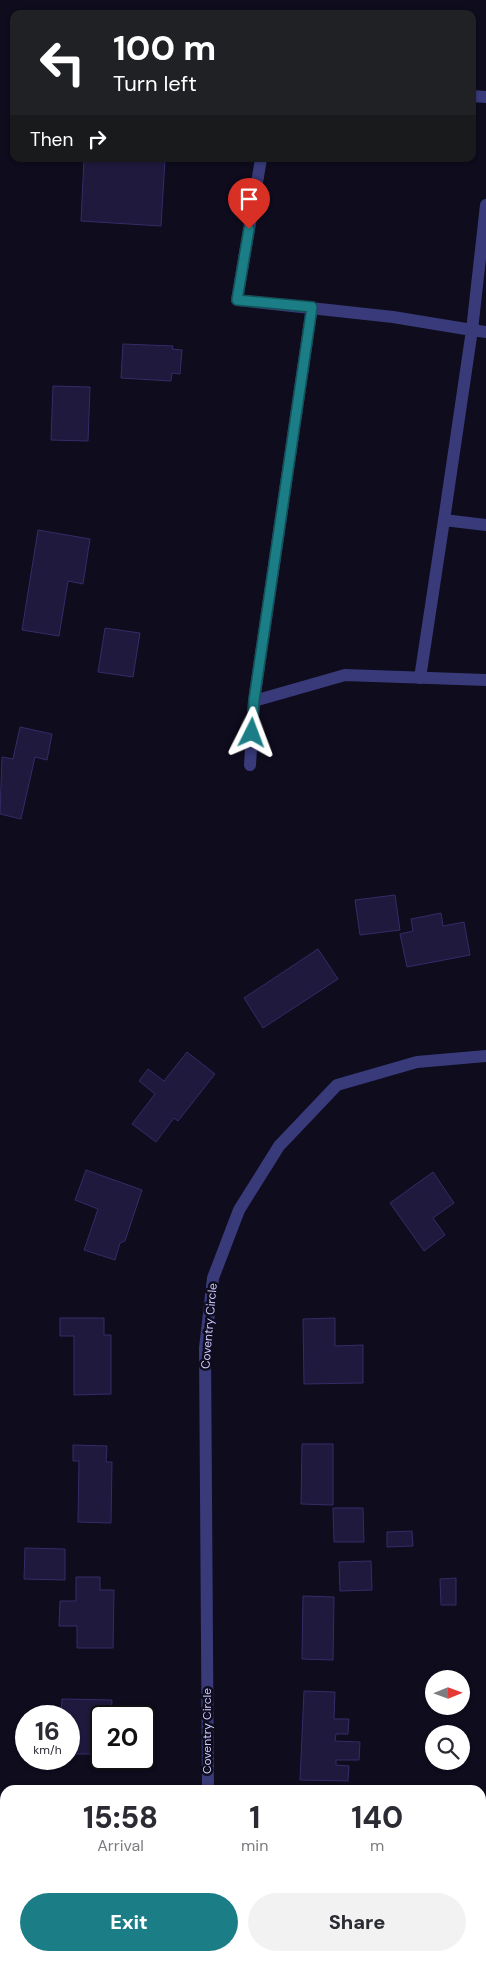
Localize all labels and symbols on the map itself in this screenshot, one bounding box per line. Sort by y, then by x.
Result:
pin [228,178,270,229]
position arrow [225,706,277,758]
street label: Coventry Circle [197,1282,221,1370]
north arrow [425,1670,470,1715]
street label: Coventry Circle [199,1688,215,1774]
speed limit sign: 20 [90,1705,155,1770]

